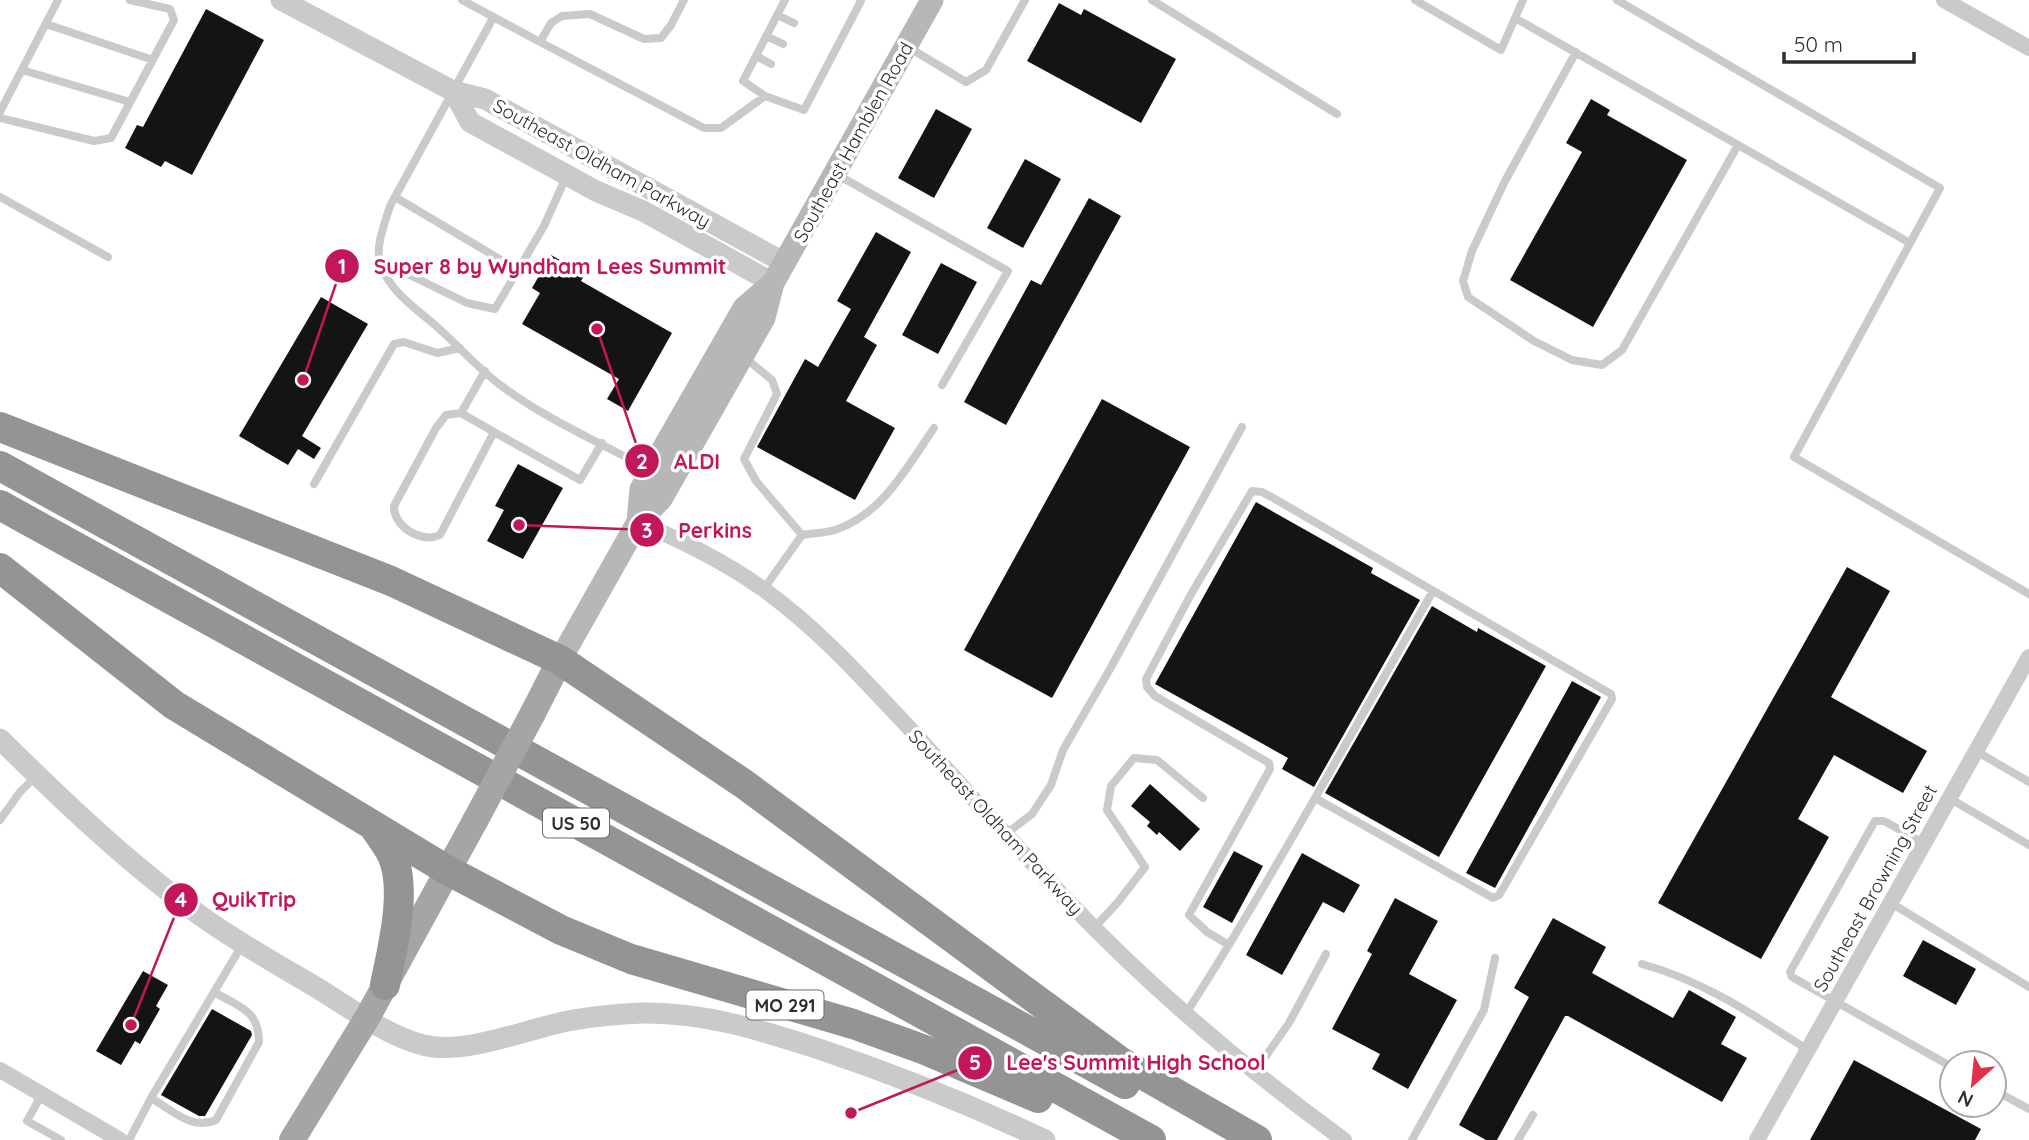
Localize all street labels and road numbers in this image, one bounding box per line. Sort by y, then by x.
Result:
street label: Southeast Hamblen Road [788,38,918,246]
street label: Southeast Oldham Parkway [489,93,715,233]
street label: Southeast Oldham Parkway [904,724,1088,920]
street label: Southeast Browning Street [1808,780,1942,996]
road number: US 50 [543,808,609,838]
road number: MO 291 [746,990,824,1020]

